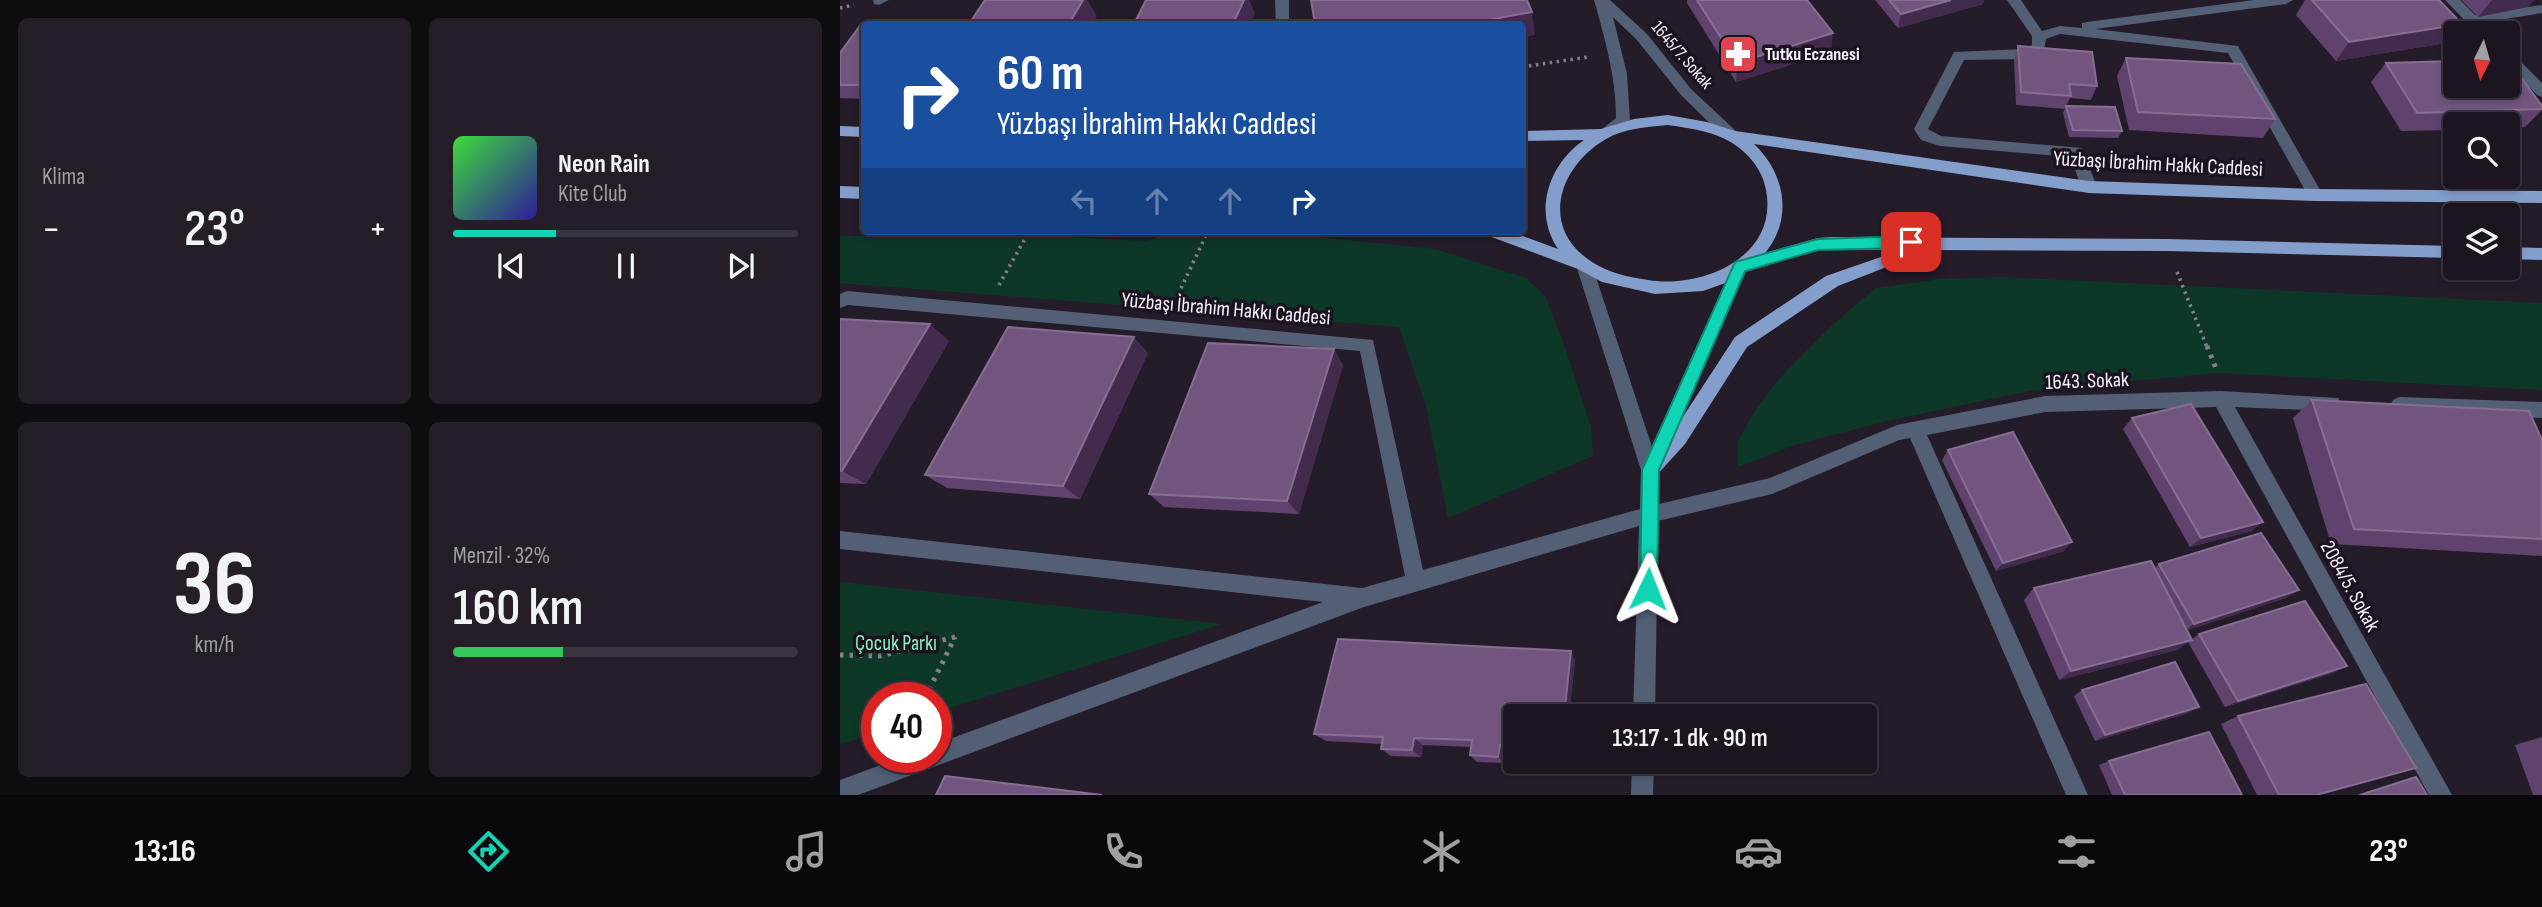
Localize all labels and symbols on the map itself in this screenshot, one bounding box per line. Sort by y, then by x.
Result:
street label: 1645/7. Sokak [1647,17,1717,93]
north arrow [2443,21,2520,98]
pharmacy icon: Tutku Eczanesi [1717,33,1759,75]
place label: Tutku Eczanesi [1765,44,1860,65]
street label: Yüzbaşı İbrahim Hakkı Caddesi [2053,146,2263,182]
pin [1881,212,1941,272]
street label: Yüzbaşı İbrahim Hakkı Caddesi [1121,287,1331,331]
street label: 1643. Sokak [2045,367,2129,395]
street label: 2084/5. Sokak [2315,536,2385,636]
position arrow [1611,552,1685,626]
park label: Çocuk Parkı [855,631,937,656]
speed limit sign: 40 [861,682,952,773]

